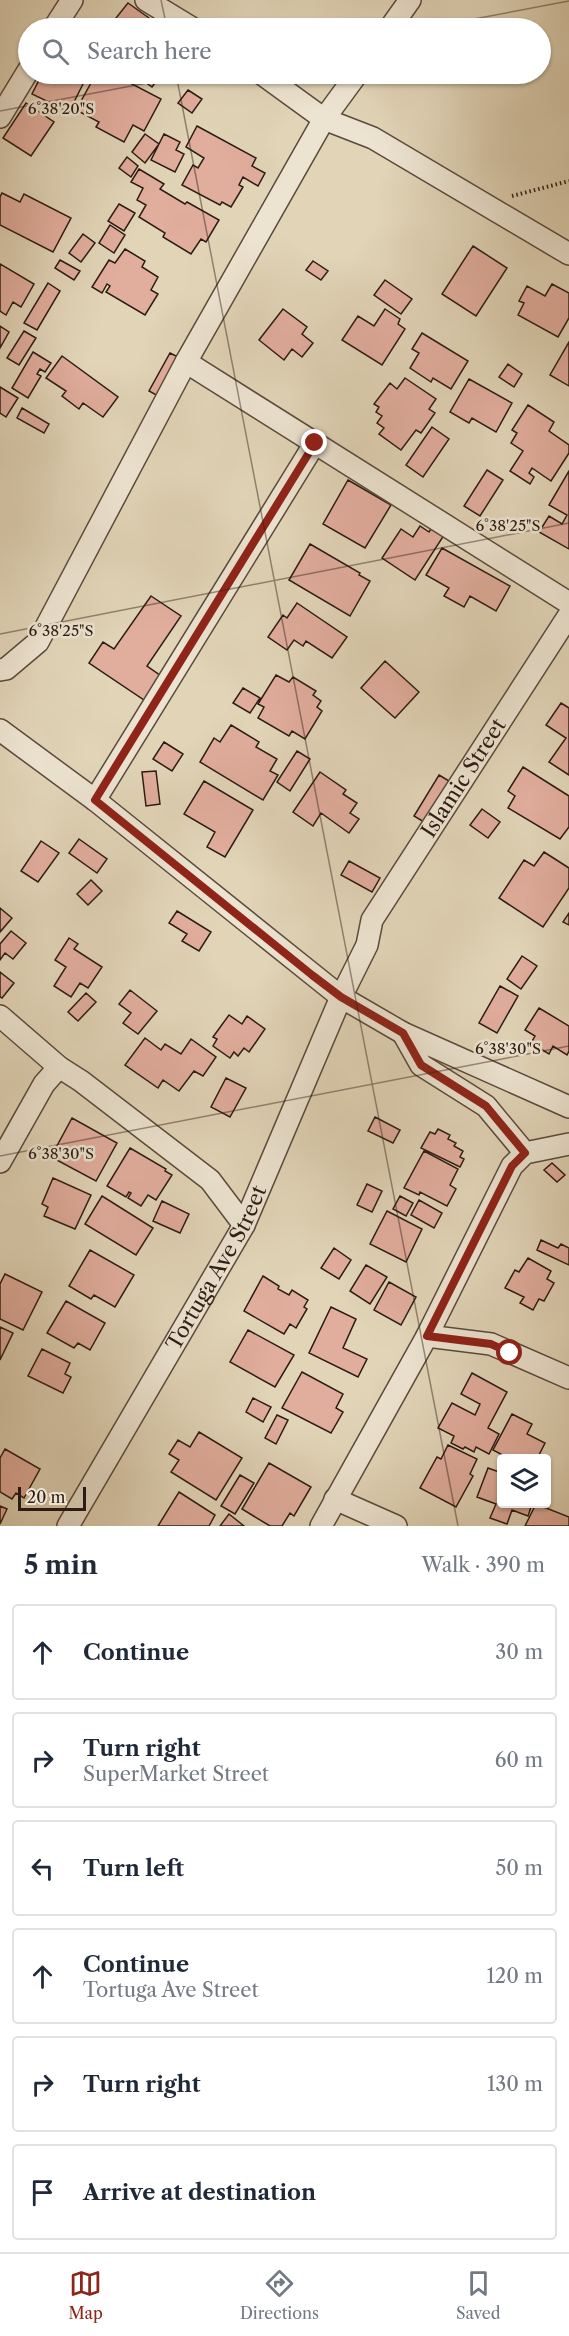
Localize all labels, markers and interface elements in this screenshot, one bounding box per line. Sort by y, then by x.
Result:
search box [18,18,551,84]
icon: search [39,35,72,68]
text: Search here [87,38,212,65]
text: 6°38'20"S [28,99,94,118]
route end [301,429,327,455]
text: 6°38'25"S [475,516,541,535]
text: 6°38'25"S [28,621,94,640]
street label: Islamic Street [416,713,511,842]
text: 6°38'30"S [475,1039,541,1058]
text: 6°38'30"S [28,1144,94,1163]
street label: Tortuga Ave Street [161,1181,272,1354]
route start [496,1339,522,1365]
map controls [497,1454,551,1508]
button: layers [497,1454,551,1508]
scale bar [18,1484,86,1512]
text: 20 m [27,1487,66,1507]
text: 5 min [24,1549,98,1581]
text: Walk · 390 m [422,1553,545,1577]
icon: ahead [26,1636,59,1669]
text: Continue [83,1639,189,1666]
text: 30 m [495,1640,543,1664]
text: Turn right [83,1735,201,1762]
icon: right [26,1744,59,1777]
text: 60 m [495,1748,543,1772]
text: SuperMarket Street [83,1762,269,1786]
icon: left [26,1852,59,1885]
text: Turn left [83,1855,184,1882]
text: 50 m [496,1856,543,1880]
text: Continue [83,1951,189,1978]
icon: ahead [26,1960,59,1993]
text: 120 m [486,1964,543,1988]
text: Tortuga Ave Street [83,1978,259,2002]
icon: right [26,2068,59,2101]
text: Turn right [83,2071,201,2098]
text: 130 m [487,2072,543,2096]
icon: arrive [26,2176,59,2209]
text: Arrive at destination [83,2179,316,2206]
tab: Map [69,2267,103,2323]
tab: Directions [240,2267,319,2323]
tab: Saved [456,2267,500,2323]

